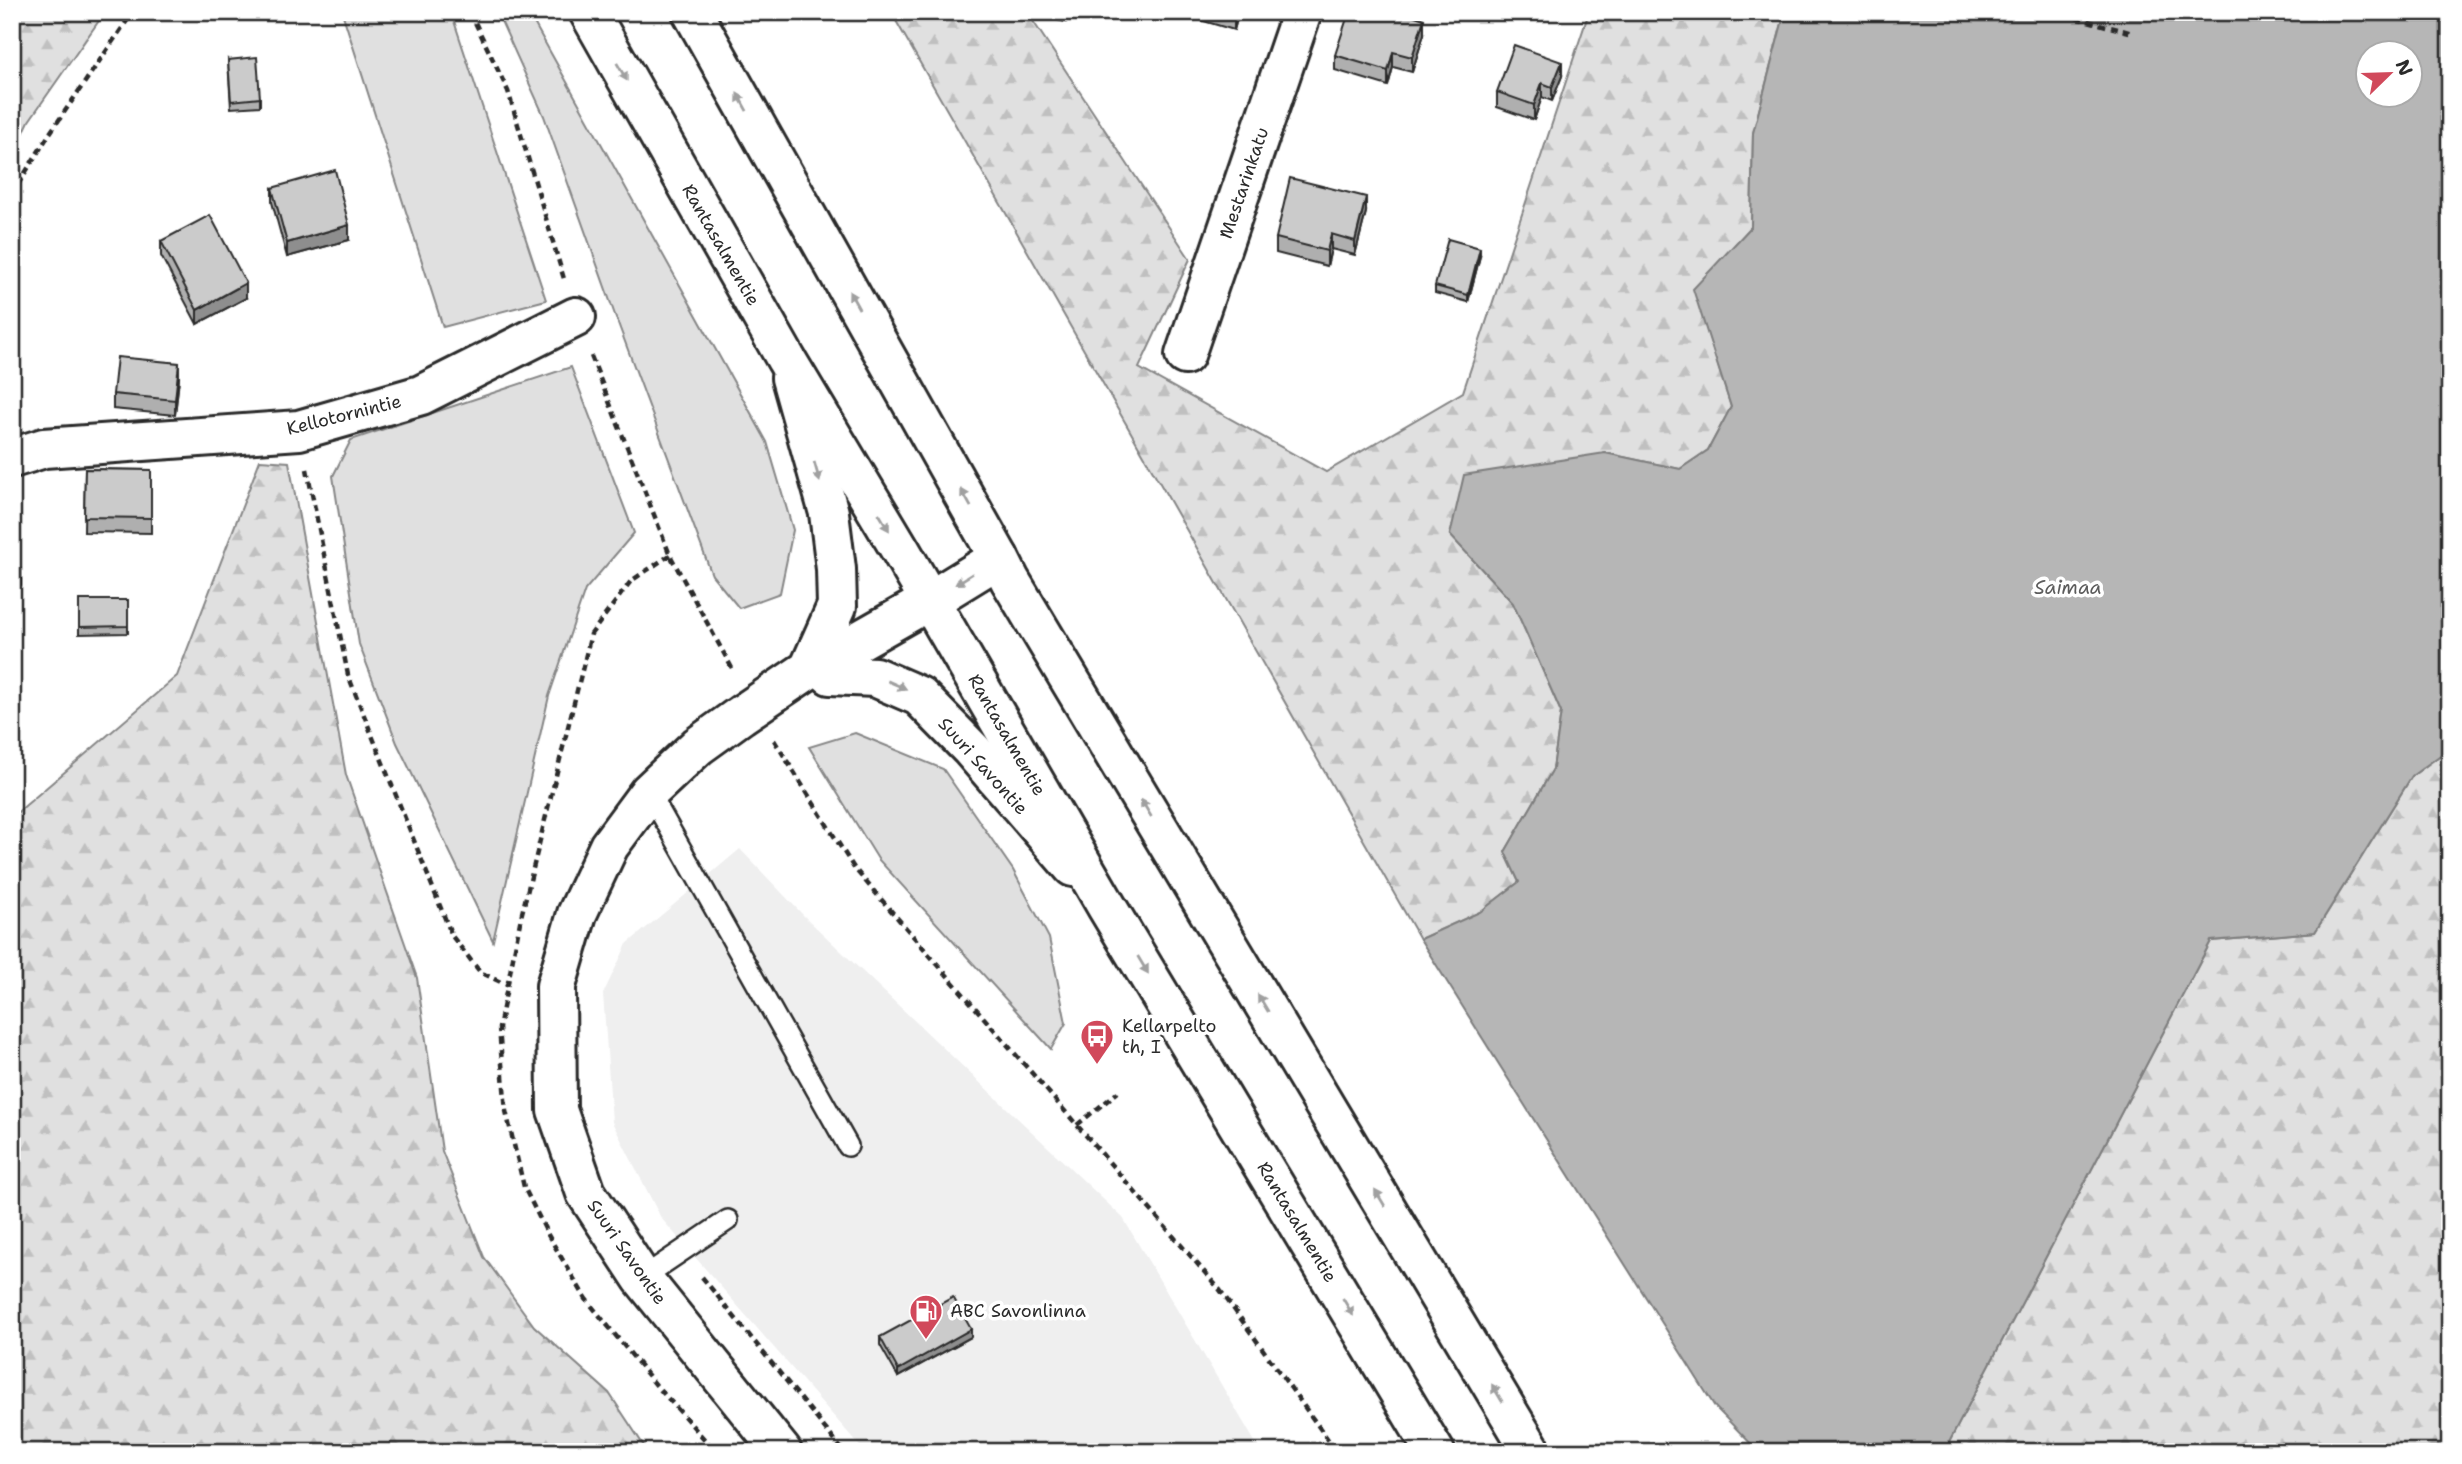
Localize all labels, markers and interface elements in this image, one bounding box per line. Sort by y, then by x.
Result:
north arrow [2354,38,2424,108]
text: N [2390,56,2419,79]
one-way arrow [616,62,629,81]
one-way arrow [736,92,748,111]
street label: Mestarinkatu [1214,124,1274,242]
street label: Rantasalmentie [676,180,766,310]
one-way arrow [848,290,860,310]
street label: Kellotornintie [284,389,404,441]
one-way arrow [813,462,823,483]
one-way arrow [960,488,972,508]
one-way arrow [878,513,890,532]
one-way arrow [955,573,974,586]
water label: Saimaa [2034,575,2102,600]
street label: Rantasalmentie [962,670,1052,800]
one-way arrow [886,680,907,691]
street label: Suuri Savontie [933,712,1033,820]
one-way arrow [1140,798,1152,817]
one-way arrow [1136,955,1149,974]
one-way arrow [1257,993,1269,1012]
place label: Kellarpelto th, I [1122,1014,1216,1059]
bus stop icon: Kellarpelto th, I [1078,1017,1116,1066]
street label: Rantasalmentie [1252,1157,1342,1287]
one-way arrow [1373,1189,1386,1208]
street label: Suuri Savontie [582,1195,672,1309]
fuel station icon: ABC Savonlinna [907,1292,945,1341]
one-way arrow [1342,1297,1354,1316]
place label: ABC Savonlinna [950,1299,1086,1323]
one-way arrow [1490,1384,1503,1403]

